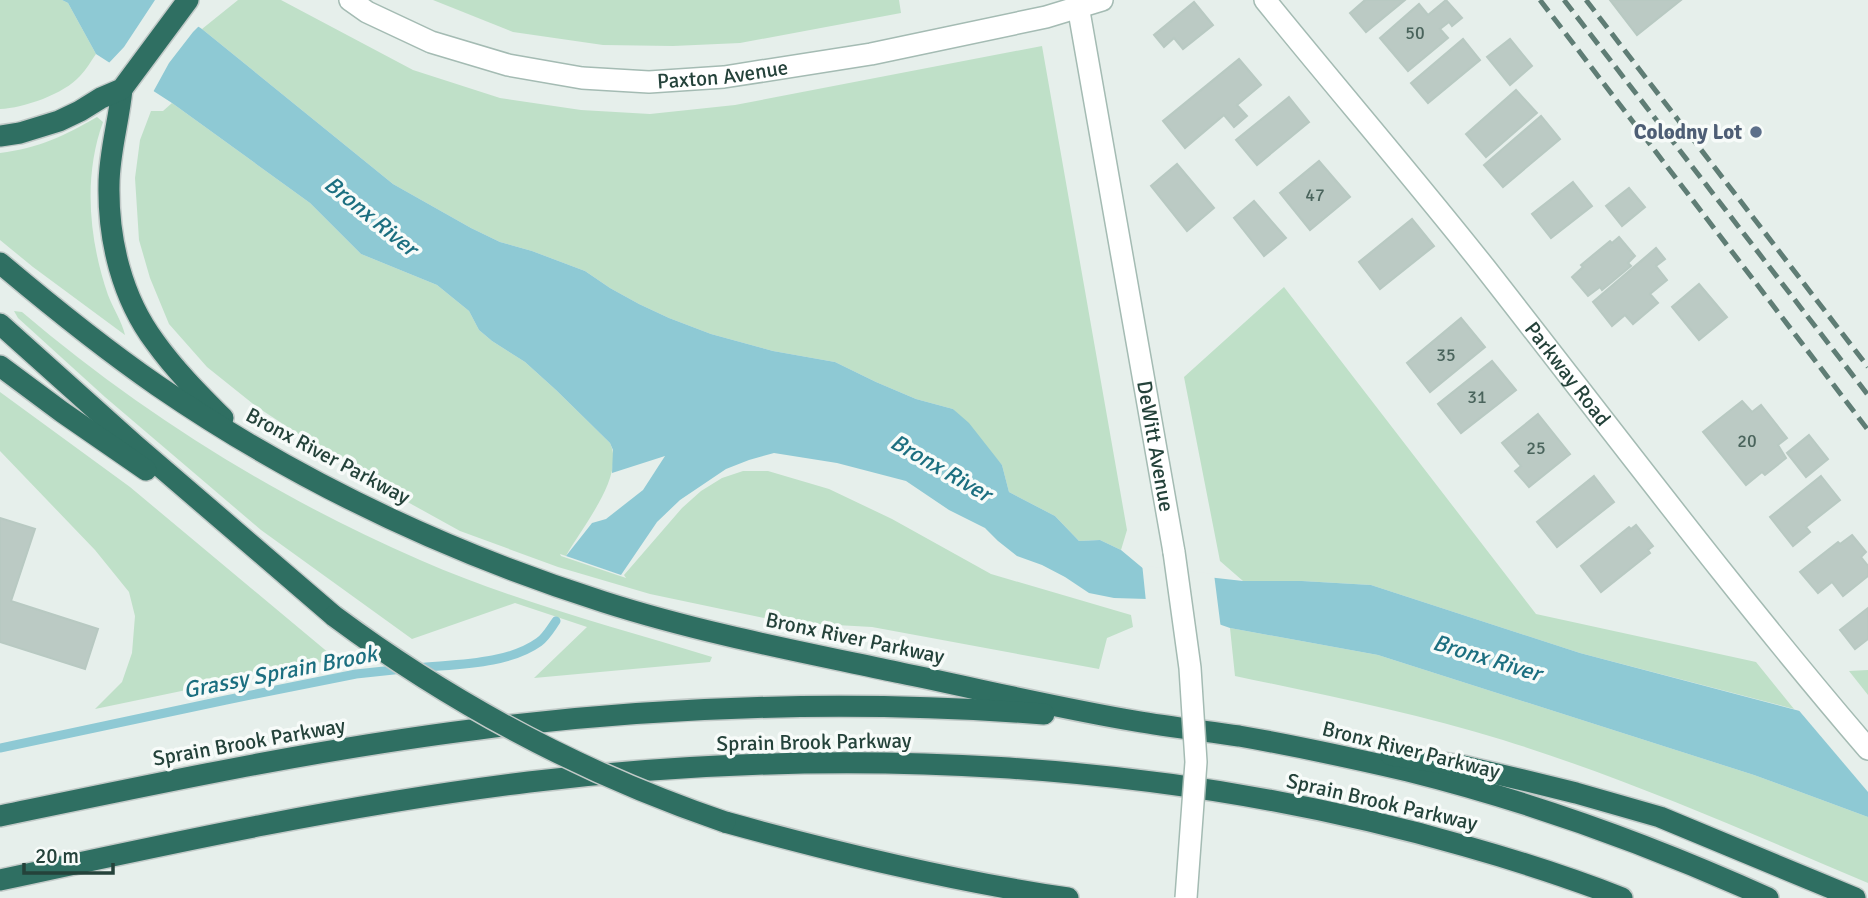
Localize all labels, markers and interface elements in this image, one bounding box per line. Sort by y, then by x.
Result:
house number: 50 [1405,22,1425,44]
street label: Paxton Avenue [656,54,790,94]
place label: Colodny Lot [1634,119,1742,145]
marker: Colodny Lot [1748,124,1764,140]
water label: Bronx River [318,170,426,265]
house number: 47 [1305,184,1325,206]
street label: Parkway Road [1519,316,1616,431]
house number: 35 [1436,344,1456,366]
street label: DeWitt Avenue [1131,379,1180,514]
house number: 31 [1467,386,1487,408]
street label: Bronx River Parkway [241,402,415,510]
water label: Bronx River [885,428,1000,510]
house number: 20 [1737,430,1757,452]
house number: 25 [1526,437,1546,459]
street label: Bronx River Parkway [763,606,947,670]
water label: Bronx River [1429,628,1548,689]
water label: Grassy Sprain Brook [181,639,382,705]
street label: Sprain Brook Parkway [151,712,347,772]
street label: Bronx River Parkway [1319,715,1503,785]
street label: Sprain Brook Parkway [716,727,912,757]
street label: Sprain Brook Parkway [1284,767,1480,837]
scale bar [24,832,114,876]
text: 20 m [35,843,79,869]

